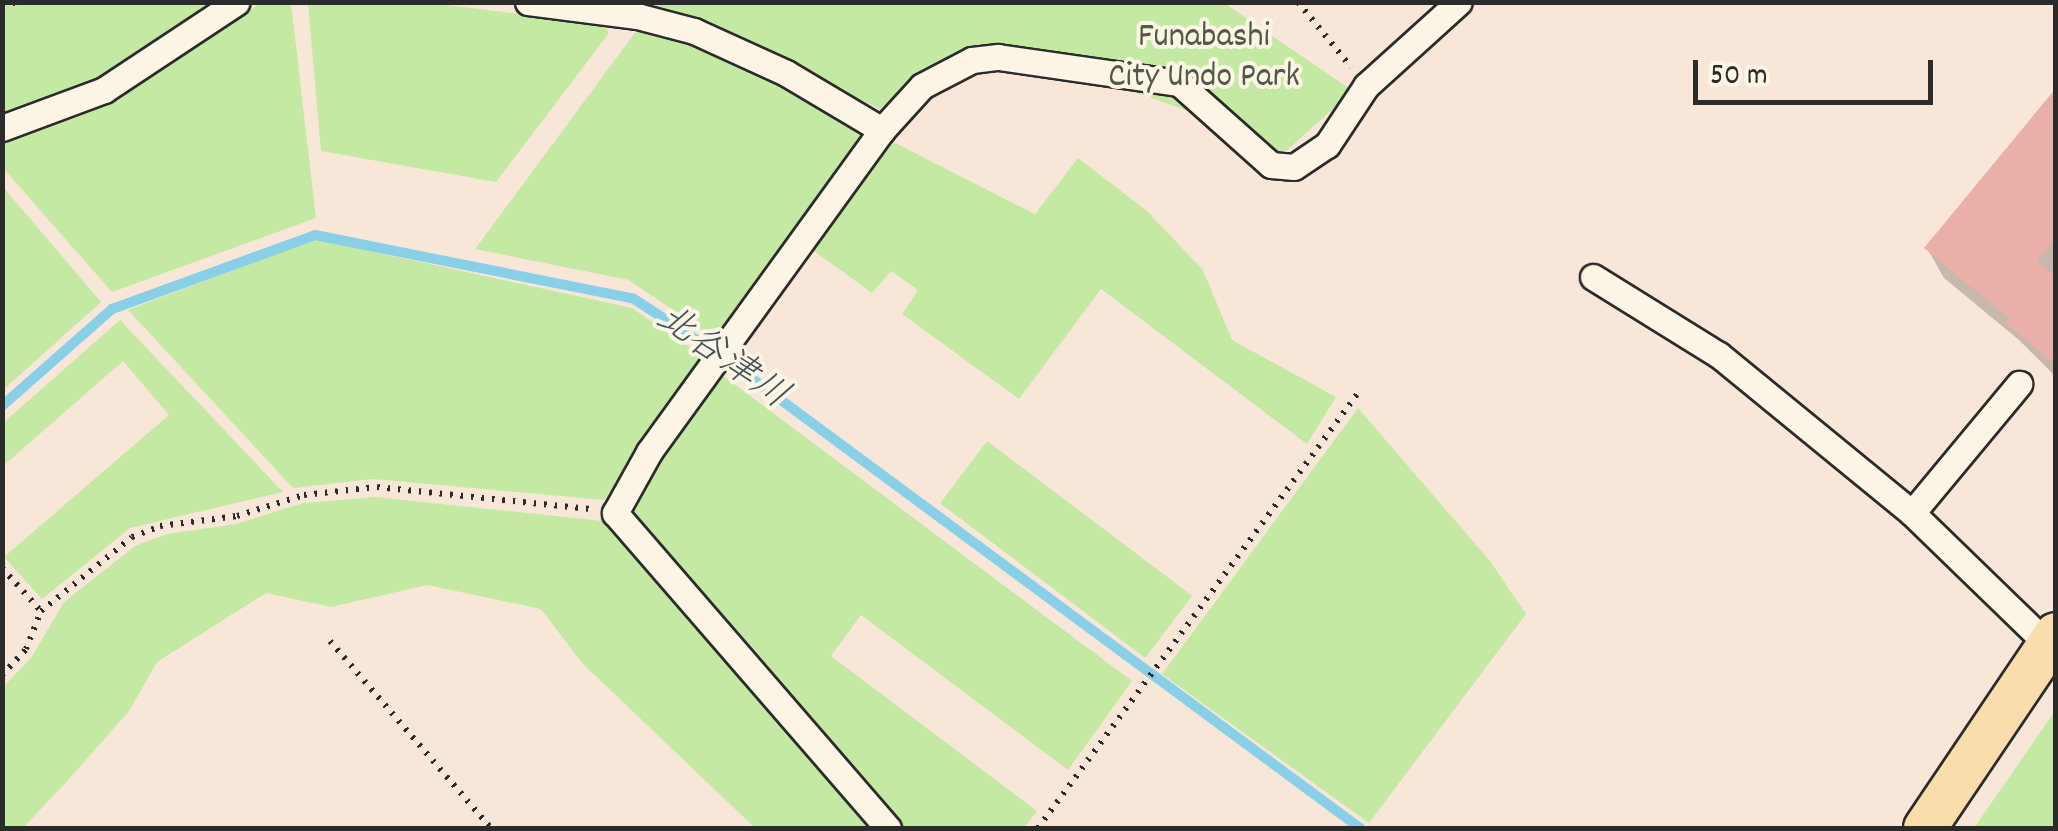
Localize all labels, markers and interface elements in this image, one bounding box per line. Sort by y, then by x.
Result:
park label: Funabashi City Undo Park [1108,17,1300,99]
scale bar [1698,40,1938,102]
text: 50 m [1710,56,1768,99]
water label: 北谷津川 [646,297,796,421]

